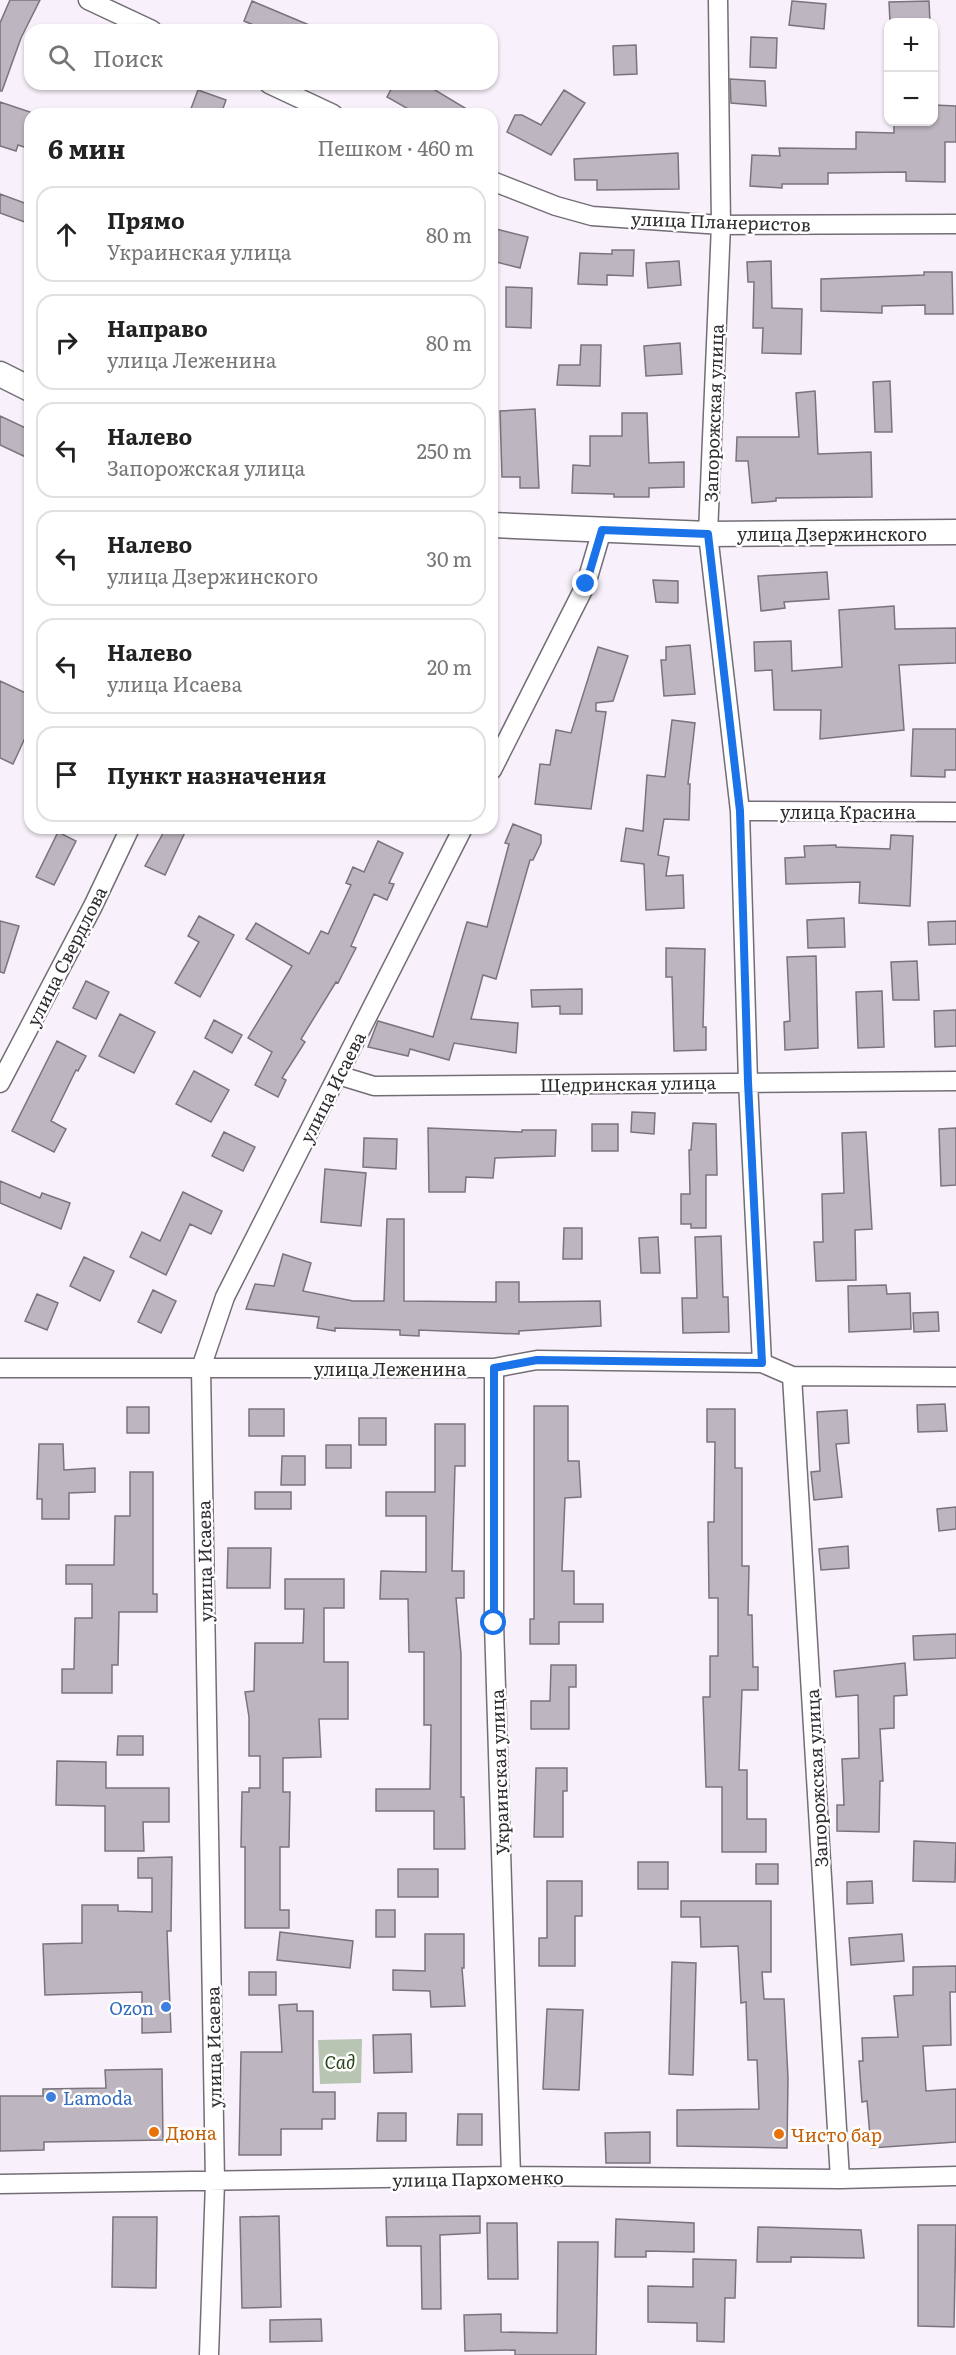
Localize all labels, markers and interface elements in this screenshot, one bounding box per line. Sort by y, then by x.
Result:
map controls [884,18,938,126]
button: + [884,18,938,72]
search box [24,24,498,90]
icon: search [45,41,78,74]
text: Поиск [93,41,163,74]
button: − [884,72,938,126]
text: 6 мин [48,128,125,167]
text: Пешком · 460 m [317,132,474,162]
text: Прямо [107,203,185,236]
street label: улица Планеристов [631,204,811,238]
icon: ahead [50,218,83,251]
text: 80 m [426,219,472,249]
text: Украинская улица [107,236,292,266]
text: Направо [107,311,208,344]
street label: Запорожская улица [696,323,730,503]
icon: right [50,326,83,359]
text: 80 m [426,327,472,357]
text: улица Леженина [107,344,277,374]
text: Налево [107,419,192,452]
icon: left [50,434,83,467]
text: 250 m [417,435,472,465]
text: Запорожская улица [107,452,305,482]
street label: улица Дзержинского [737,520,927,547]
text: Налево [107,527,192,560]
icon: left [50,542,83,575]
text: 30 m [426,543,472,573]
text: улица Дзержинского [107,560,318,590]
route end [572,570,598,596]
text: Налево [107,635,192,668]
icon: left [50,650,83,683]
text: 20 m [427,651,472,681]
text: улица Исаева [107,668,242,698]
icon: arrive [50,758,83,791]
text: Пункт назначения [107,758,326,791]
street label: улица Красина [780,798,916,825]
street label: улица Свердлова [19,881,113,1031]
street label: улица Исаева [292,1026,372,1147]
street label: Щедринская улица [540,1068,717,1098]
street label: улица Леженина [314,1355,467,1382]
street label: улица Исаева [189,1500,219,1622]
route start [480,1609,506,1635]
street label: Украинская улица [483,1688,515,1856]
street label: Запорожская улица [798,1688,834,1868]
street label: улица Исаева [198,1986,228,2108]
place label: Ozon [109,1994,154,2021]
marker: Ozon [159,2000,173,2014]
park label: Сад [325,2048,355,2075]
place label: Lamoda [63,2084,133,2111]
marker: Lamoda [44,2090,58,2104]
place label: Дюна [166,2119,217,2146]
place label: Чисто бар [791,2121,882,2148]
marker: Дюна [147,2125,161,2139]
marker: Чисто бар [772,2127,786,2141]
street label: улица Пархоменко [392,2163,564,2193]

